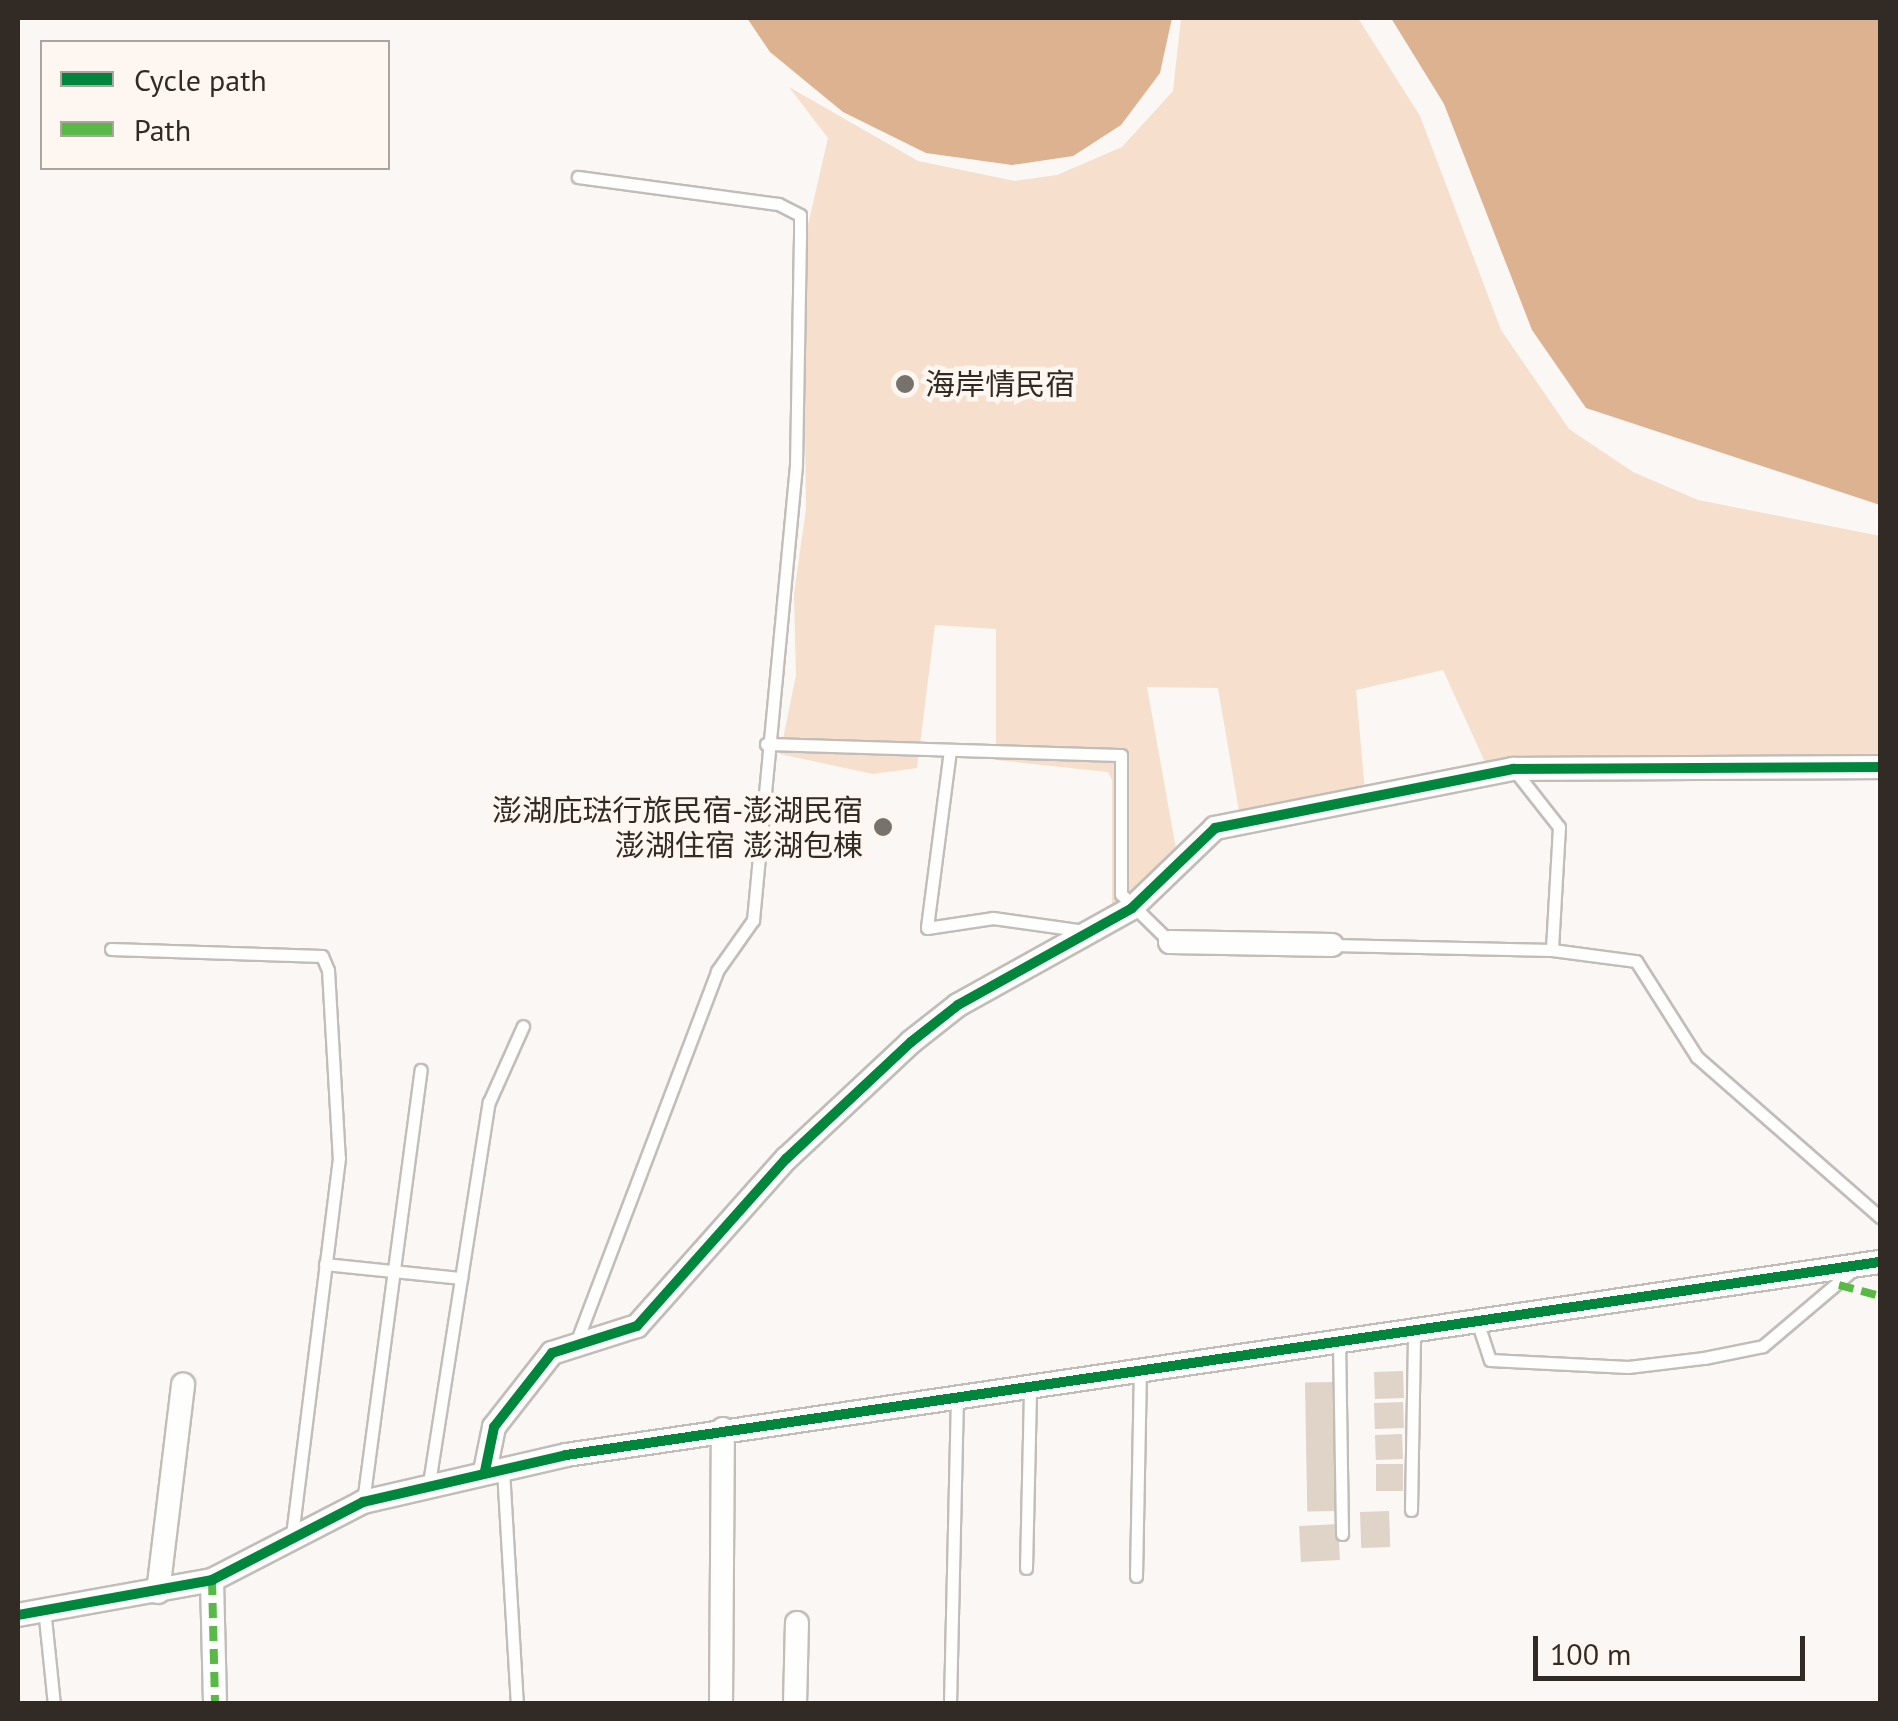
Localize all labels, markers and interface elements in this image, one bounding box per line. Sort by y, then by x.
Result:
legend [40,40,390,170]
text: Cycle path [134,60,267,99]
text: Path [134,110,191,149]
place label: 海岸情民宿 [925,366,1075,402]
marker: 海岸情民宿 [894,373,916,395]
place label: 澎湖庇琺行旅民宿-澎湖民宿 澎湖住宿 澎湖包棟 [492,792,863,862]
marker: 澎湖庇琺行旅民宿-澎湖民宿 澎湖住宿 澎湖包棟 [872,816,894,838]
scale bar [1538,1616,1810,1678]
text: 100 m [1550,1634,1631,1673]

